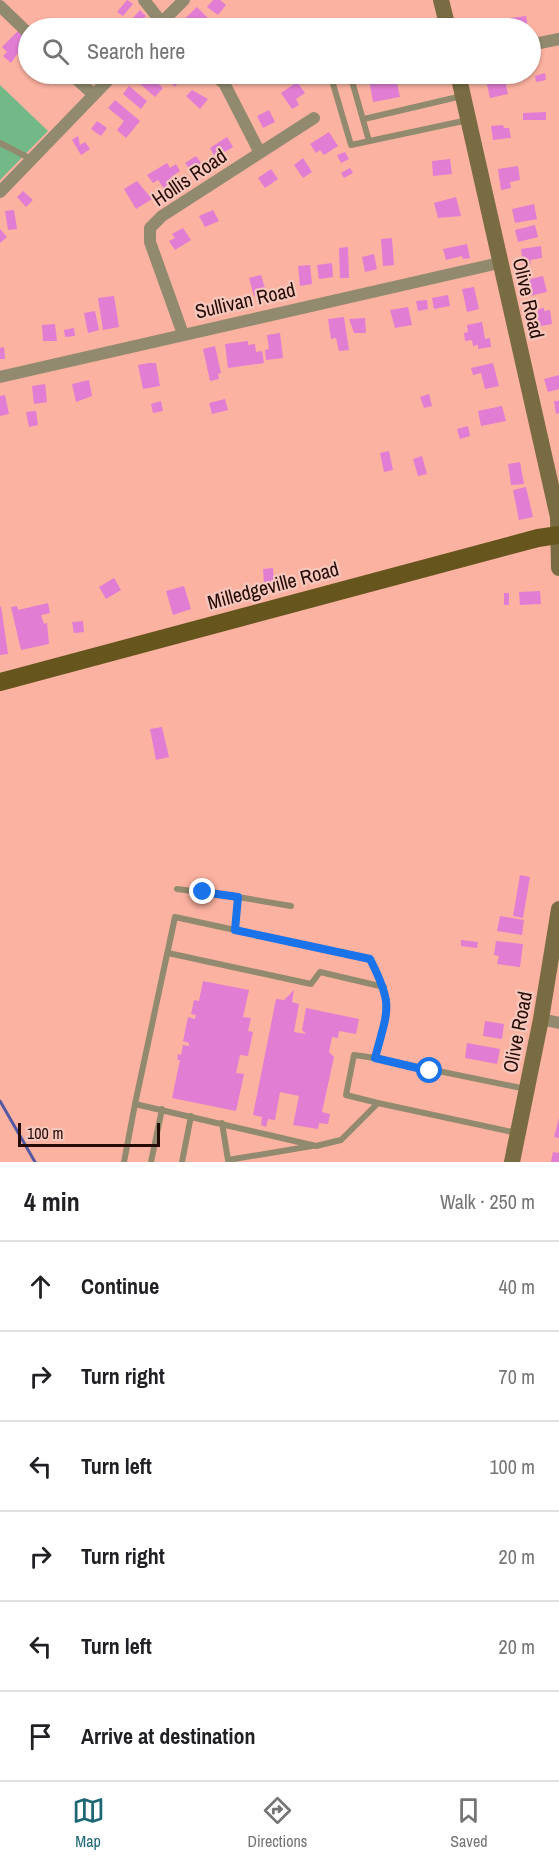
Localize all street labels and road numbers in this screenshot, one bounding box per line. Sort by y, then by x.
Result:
street label: Hollis Road [146,142,232,212]
street label: Olive Road [507,255,551,341]
street label: Sullivan Road [192,275,298,325]
street label: Milledgeville Road [204,555,342,615]
street label: Olive Road [496,989,538,1075]

